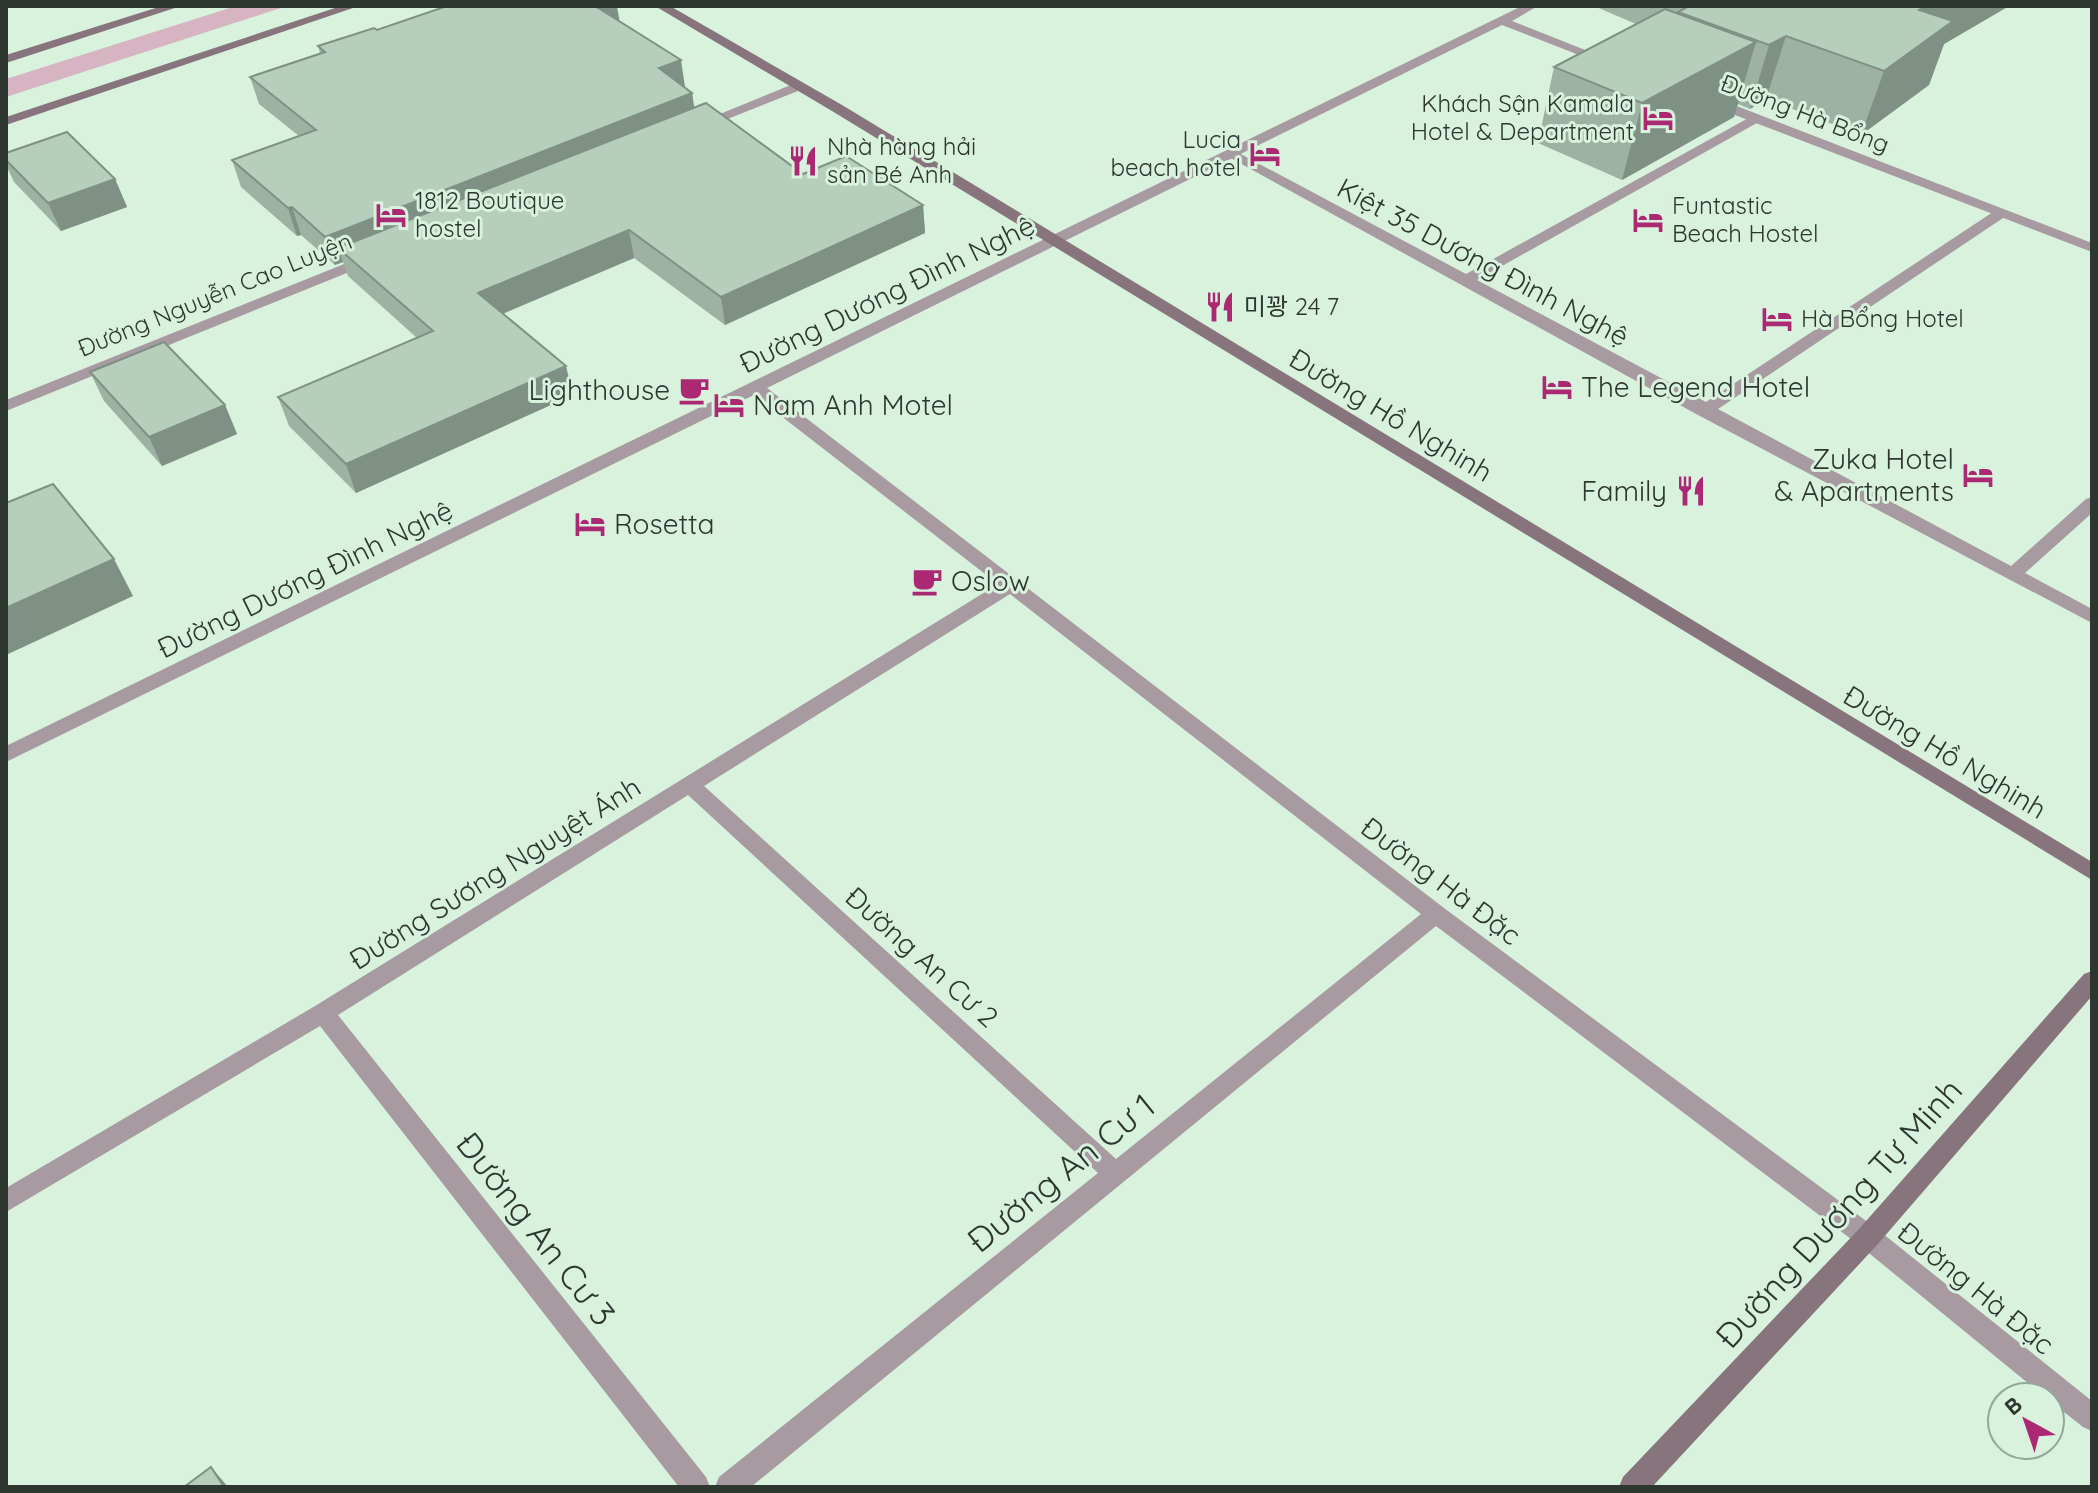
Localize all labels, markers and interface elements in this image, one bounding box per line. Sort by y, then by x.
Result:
street label: Đường Hà Bổng [1717,67,1894,159]
place label: Khách Sận Kamala Hotel & Department [1411,88,1634,146]
hotel icon: Khách Sận Kamala Hotel & Department [1641,101,1675,135]
place label: Lucia beach hotel [1110,124,1241,182]
place label: Nhà hàng hải sản Bé Anh [827,131,976,189]
hotel icon: Lucia beach hotel [1248,137,1282,171]
restaurant icon: Nhà hàng hải sản Bé Anh [786,144,820,178]
street label: Kiệt 35 Dương Đình Nghệ [1331,170,1635,353]
place label: 1812 Boutique hostel [415,185,564,243]
place label: Funtastic Beach Hostel [1672,190,1819,248]
hotel icon: 1812 Boutique hostel [374,198,408,232]
hotel icon: Funtastic Beach Hostel [1631,203,1665,237]
street label: Đường Dương Đình Nghệ [734,207,1040,380]
street label: Đường Nguyễn Cao Luyện [73,225,356,363]
restaurant icon: 미꽝 24 7 [1203,290,1237,324]
place label: 미꽝 24 7 [1244,291,1339,321]
hotel icon: Hà Bổng Hotel [1760,302,1794,336]
place label: Hà Bổng Hotel [1801,303,1964,333]
street label: Đường Hồ Nghinh [1283,340,1499,489]
place label: The Legend Hotel [1581,369,1810,404]
hotel icon: The Legend Hotel [1540,370,1574,404]
place label: Lighthouse [529,372,670,407]
cafe icon: Lighthouse [677,373,711,407]
place label: Nam Anh Motel [753,387,953,422]
hotel icon: Nam Anh Motel [712,388,746,422]
place label: Zuka Hotel & Apartments [1774,441,1954,508]
hotel icon: Zuka Hotel & Apartments [1961,458,1995,492]
place label: Family [1581,473,1667,508]
restaurant icon: Family [1674,474,1708,508]
street label: Đường Dương Đình Nghệ [152,492,458,665]
place label: Rosetta [614,506,714,541]
hotel icon: Rosetta [573,507,607,541]
place label: Oslow [951,563,1030,598]
cafe icon: Oslow [910,564,944,598]
street label: Đường Hồ Nghinh [1837,677,2053,826]
street label: Đường Sương Nguyệt Ánh [343,769,647,977]
street label: Đường Hà Đặc [1355,809,1528,952]
street label: Đường An Cư 2 [839,879,1006,1034]
street label: Đường Dương Tự Minh [1706,1069,1971,1357]
street label: Đường An Cư 1 [958,1084,1163,1261]
street label: Đường An Cư 3 [447,1123,625,1334]
street label: Đường Hà Đặc [1891,1214,2061,1361]
north arrow [1986,1381,2066,1461]
text: B [1999,1390,2028,1421]

